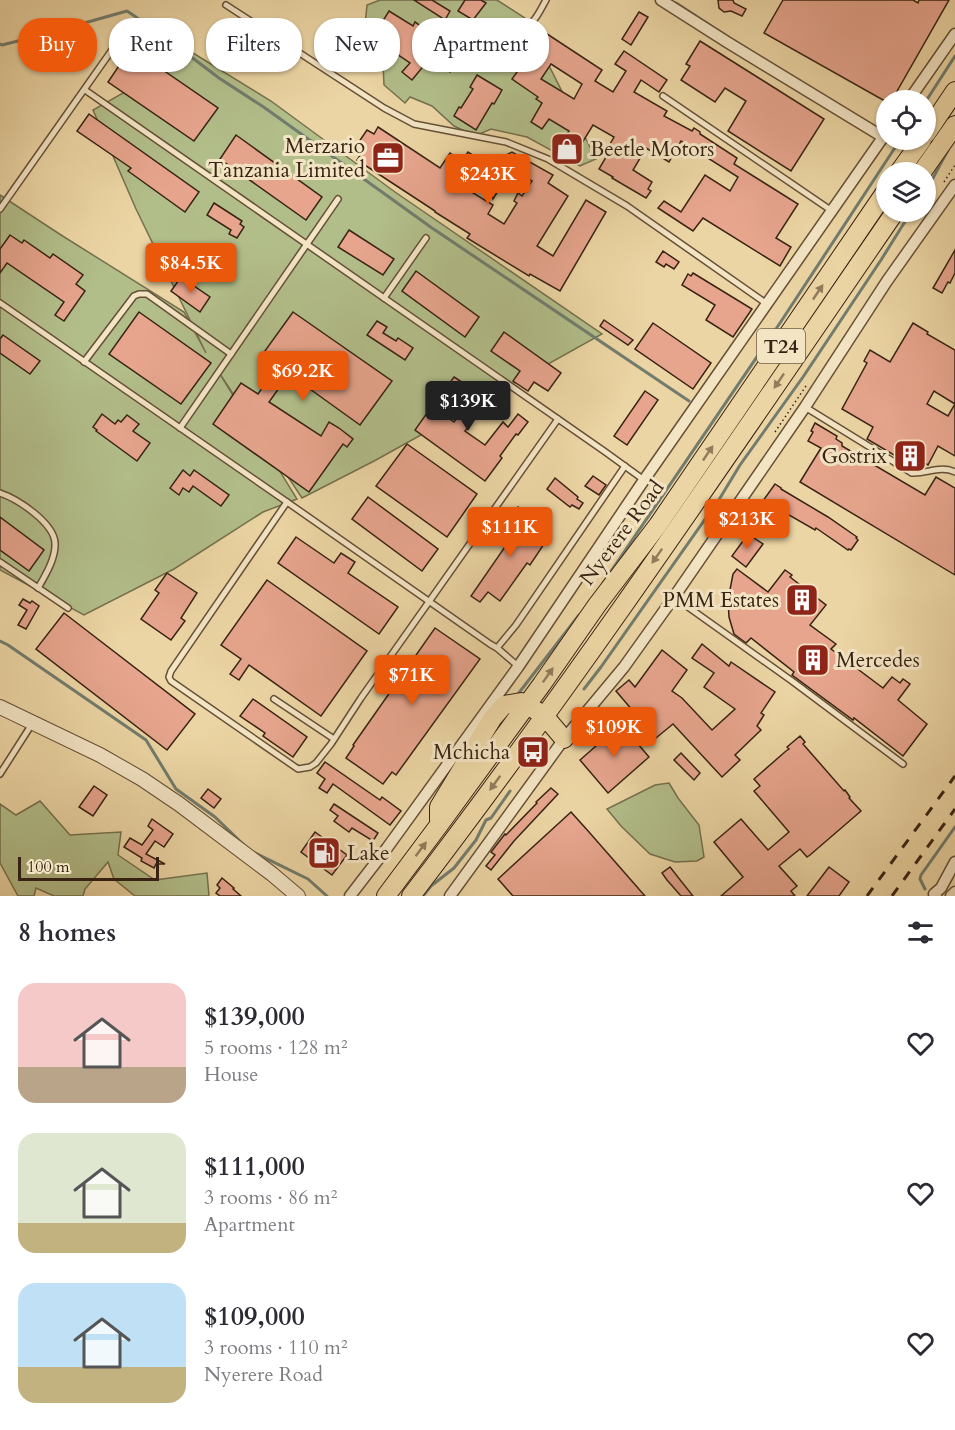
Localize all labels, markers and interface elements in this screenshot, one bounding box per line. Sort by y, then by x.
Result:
chip: Buy [18,18,97,72]
chip: Rent [109,18,194,72]
chip: Filters [206,18,302,72]
chip: New [314,18,400,72]
chip: Apartment [412,18,549,72]
map controls [876,90,936,222]
button: locate [876,90,936,150]
shop icon: Beetle Motors [549,131,585,167]
place label: Merzario Tanzania Limited [208,132,365,185]
place label: Beetle Motors [590,135,714,164]
office icon: Merzario Tanzania Limited [370,140,406,176]
pin: $243K [446,154,530,205]
text: $243K [459,160,517,187]
button: layers [876,162,936,222]
pin: $84.5K [142,243,240,294]
text: $84.5K [160,249,222,276]
one-way arrow [812,284,824,300]
road number: T24 [757,329,805,363]
pin: $69.2K [254,351,352,402]
text: $69.2K [272,357,334,384]
one-way arrow [774,373,785,389]
pin: $139K [426,381,510,432]
text: $139K [439,387,497,414]
building icon: Gostrix [892,438,928,474]
place label: Gostrix [821,442,888,471]
one-way arrow [702,445,714,461]
street label: Nyerere Road [573,474,671,592]
pin: $213K [705,499,789,550]
text: $213K [718,505,776,532]
pin: $111K [468,507,552,558]
text: $111K [481,513,539,540]
one-way arrow [652,549,664,564]
building icon: PMM Estates [784,582,820,618]
place label: PMM Estates [662,586,779,615]
building icon: Mercedes [795,642,831,678]
place label: Mercedes [836,646,920,675]
pin: $71K [376,655,448,706]
text: $71K [389,661,435,688]
one-way arrow [542,667,554,683]
pin: $109K [572,707,656,758]
text: $109K [585,713,643,740]
bus stop icon: Mchicha [515,734,551,770]
place label: Mchicha [433,738,510,767]
one-way arrow [489,775,501,791]
fuel station icon: Lake [306,835,342,871]
place label: Lake [347,839,390,868]
one-way arrow [415,842,427,858]
scale bar [18,854,159,882]
text: 100 m [27,856,69,878]
text: 8 homes [18,915,116,950]
icon: filters [904,916,937,949]
text: $139,000 [204,999,305,1034]
icon: home [66,1007,138,1079]
icon: heart [904,1027,937,1060]
text: 5 rooms · 128 m² [204,1034,348,1061]
text: House [204,1061,258,1088]
text: $111,000 [204,1149,305,1184]
icon: home [66,1157,138,1229]
icon: heart [904,1177,937,1210]
text: 3 rooms · 86 m² [204,1184,337,1211]
text: Apartment [204,1211,295,1238]
text: $109,000 [204,1299,305,1334]
icon: home [66,1307,138,1379]
icon: heart [904,1327,937,1360]
text: 3 rooms · 110 m² [204,1334,348,1361]
text: Nyerere Road [204,1361,323,1388]

